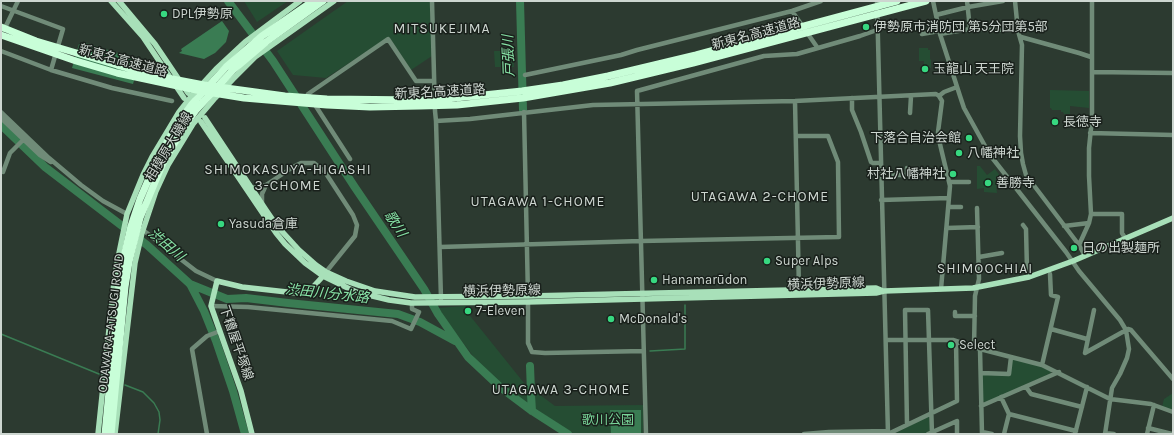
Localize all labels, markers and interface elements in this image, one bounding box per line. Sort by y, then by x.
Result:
place label: DPL伊勢原 [172,6,233,22]
marker: DPL伊勢原 [159,9,169,19]
street label: 新東名高速道路 [710,15,802,53]
place label: 伊勢原市消防団 第5分団第5部 [874,19,1048,35]
district label: MITSUKEJIMA [393,21,491,37]
marker: 伊勢原市消防団 第5分団第5部 [861,22,871,32]
water label: 戸張川 [500,35,518,77]
street label: 新東名高速道路 [77,42,169,80]
place label: 玉龍山 天王院 [933,61,1014,77]
marker: 玉龍山 天王院 [920,64,930,74]
street label: 新東名高速道路 [394,82,486,102]
street label: 相模原大磯線 [142,110,196,184]
place label: 長徳寺 [1063,114,1102,130]
marker: 長徳寺 [1050,117,1060,127]
place label: 下落合自治会館 [870,130,961,146]
marker: 下落合自治会館 [964,133,974,143]
place label: 八幡神社 [967,145,1019,161]
marker: 八幡神社 [954,148,964,158]
district label: SHIMOKASUYA-HIGASHI 3-CHOME [204,162,372,194]
place label: 村社八幡神社 [867,166,945,182]
marker: 村社八幡神社 [948,169,958,179]
place label: 善勝寺 [996,175,1035,191]
marker: 善勝寺 [983,178,993,188]
district label: UTAGAWA 2-CHOME [691,189,829,205]
district label: UTAGAWA 1-CHOME [471,194,605,210]
water label: 歌川 [380,208,410,240]
place label: Yasuda倉庫 [229,216,298,232]
marker: Yasuda倉庫 [216,219,226,229]
water label: 渋田川 [145,225,187,265]
place label: 日の出製麺所 [1082,240,1160,256]
marker: 日の出製麺所 [1069,243,1079,253]
street label: ODAWARA-ATSUGI ROAD [95,253,127,393]
place label: Super Alps [775,253,838,269]
marker: Super Alps [762,256,772,266]
district label: SHIMOOCHIAI [937,261,1033,277]
place label: Hanamarūdon [662,272,747,288]
marker: Hanamarūdon [649,275,659,285]
street label: 横浜伊勢原線 [787,275,865,293]
water label: 渋田川分水路 [284,281,370,307]
street label: 横浜伊勢原線 [463,283,541,299]
place label: 7-Eleven [476,303,525,319]
street label: 下糟屋平塚線 [216,304,256,382]
marker: 7-Eleven [463,306,473,316]
place label: McDonald's [619,311,687,327]
marker: McDonald's [606,314,616,324]
place label: Select [959,337,995,353]
marker: Select [946,340,956,350]
district label: UTAGAWA 3-CHOME [492,382,630,398]
park label: 歌川公園 [582,412,634,428]

